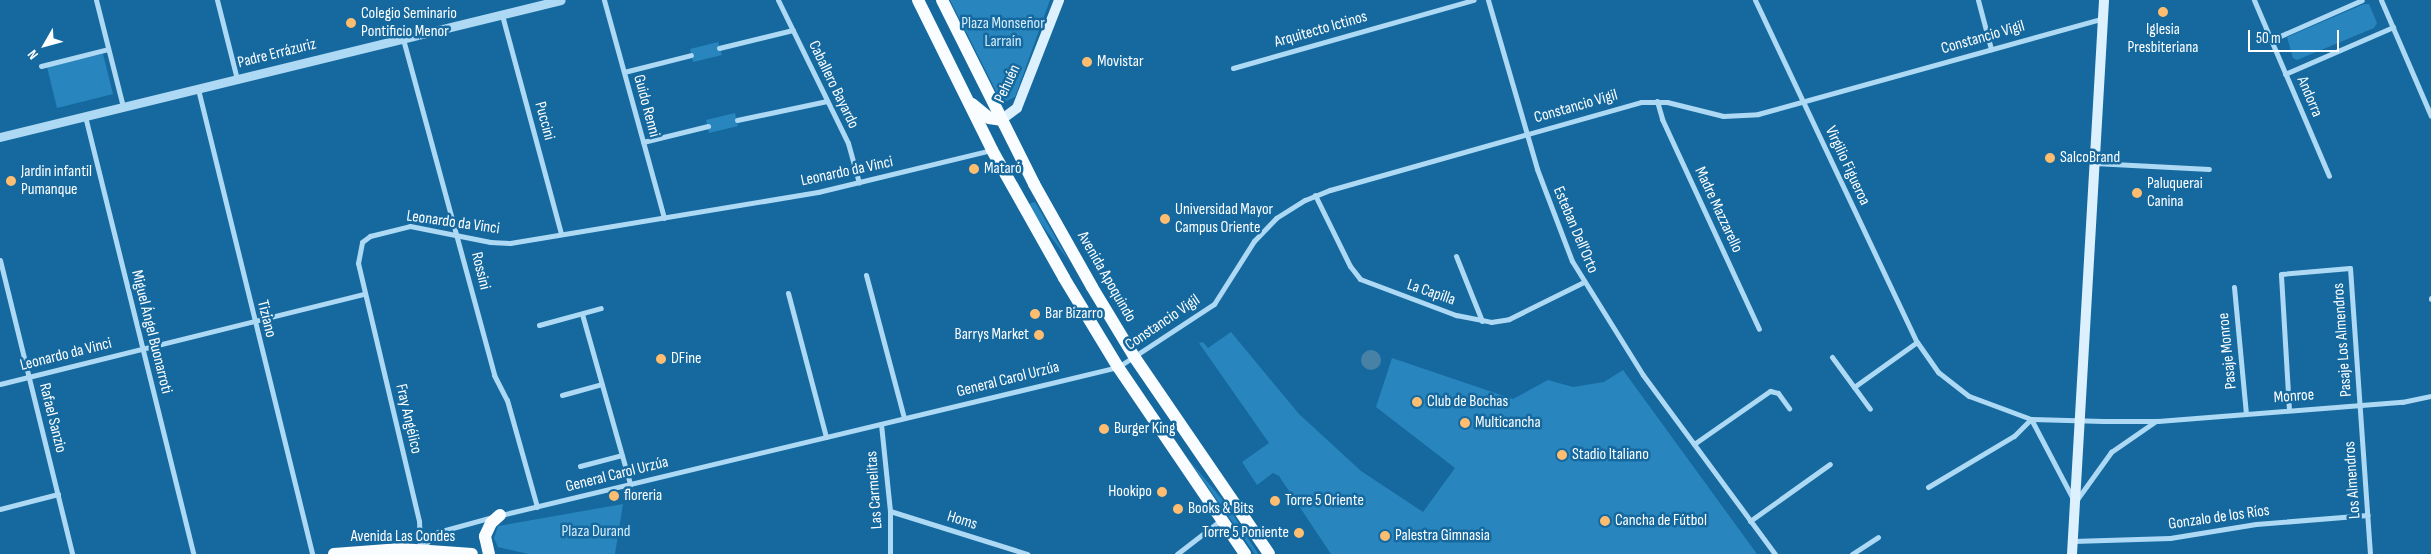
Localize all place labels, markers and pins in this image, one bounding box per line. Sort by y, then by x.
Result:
place label: Colegio Seminario Pontificio Menor [361,4,457,42]
marker: Iglesia Presbiteriana [2157,6,2169,18]
marker: Colegio Seminario Pontificio Menor [345,17,357,29]
place label: Iglesia Presbiteriana [2128,20,2198,58]
place label: Movistar [1097,52,1143,72]
marker: Movistar [1081,56,1093,68]
place label: SalcoBrand [2060,148,2120,168]
marker: SalcoBrand [2044,152,2056,164]
place label: Mataró [984,159,1022,179]
place label: Jardin infantil Pumanque [21,162,92,200]
marker: Mataró [968,163,980,175]
place label: Paluquerai Canina [2147,174,2203,212]
marker: Jardin infantil Pumanque [5,175,17,187]
marker: Paluquerai Canina [2131,187,2143,199]
place label: Universidad Mayor Campus Oriente [1175,200,1273,238]
marker: Universidad Mayor Campus Oriente [1159,213,1171,225]
place label: Bar Bizarro [1045,304,1103,324]
marker: Bar Bizarro [1029,308,1041,320]
place label: Barrys Market [955,325,1029,345]
marker: Barrys Market [1033,329,1045,341]
place label: DFine [671,349,701,369]
marker: DFine [655,353,667,365]
place label: Club de Bochas [1427,392,1508,412]
marker: Club de Bochas [1411,396,1423,408]
place label: Multicancha [1475,413,1541,433]
marker: Multicancha [1459,417,1471,429]
place label: Burger King [1114,419,1175,439]
marker: Burger King [1098,423,1110,435]
place label: Stadio Italiano [1572,445,1649,465]
marker: Stadio Italiano [1556,449,1568,461]
place label: Hookipo [1108,482,1152,502]
place label: floreria [624,486,662,506]
marker: Hookipo [1156,486,1168,498]
marker: floreria [608,490,620,502]
place label: Torre 5 Oriente [1285,491,1364,511]
marker: Torre 5 Oriente [1269,495,1281,507]
place label: Books & Bits [1188,499,1254,519]
marker: Books & Bits [1172,503,1184,515]
place label: Cancha de Fútbol [1615,511,1707,531]
marker: Cancha de Fútbol [1599,515,1611,527]
place label: Torre 5 Poniente [1202,523,1289,543]
place label: Palestra Gimnasia [1395,526,1490,546]
marker: Torre 5 Poniente [1293,527,1305,539]
marker: Palestra Gimnasia [1379,530,1391,542]

